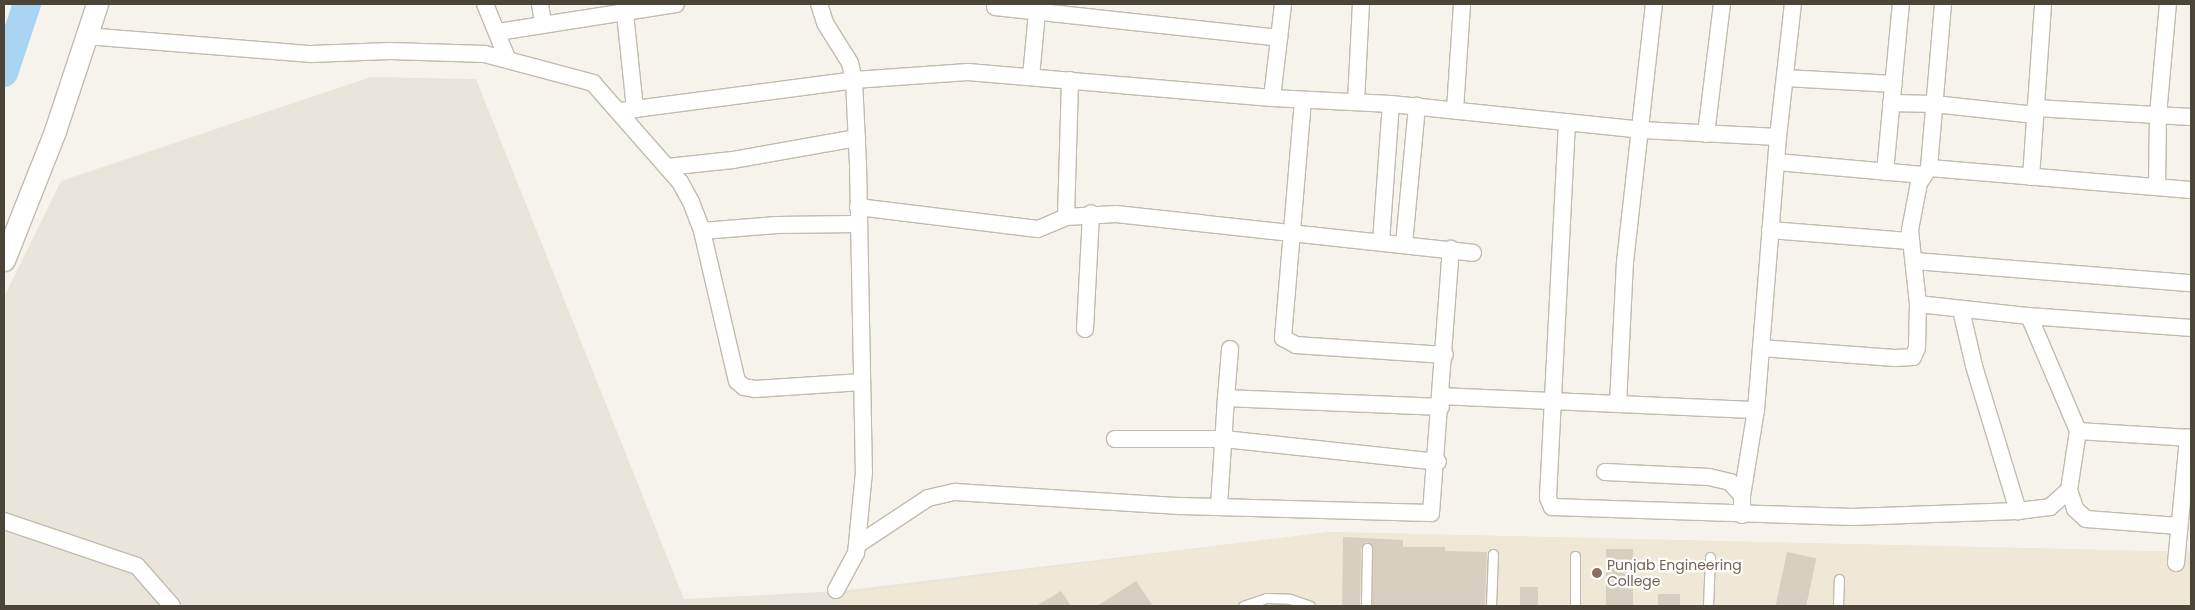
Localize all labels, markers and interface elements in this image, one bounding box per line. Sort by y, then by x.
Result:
place label: Punjab Engineering College [1607,557,1742,590]
marker: Punjab Engineering College [1591,567,1603,579]

